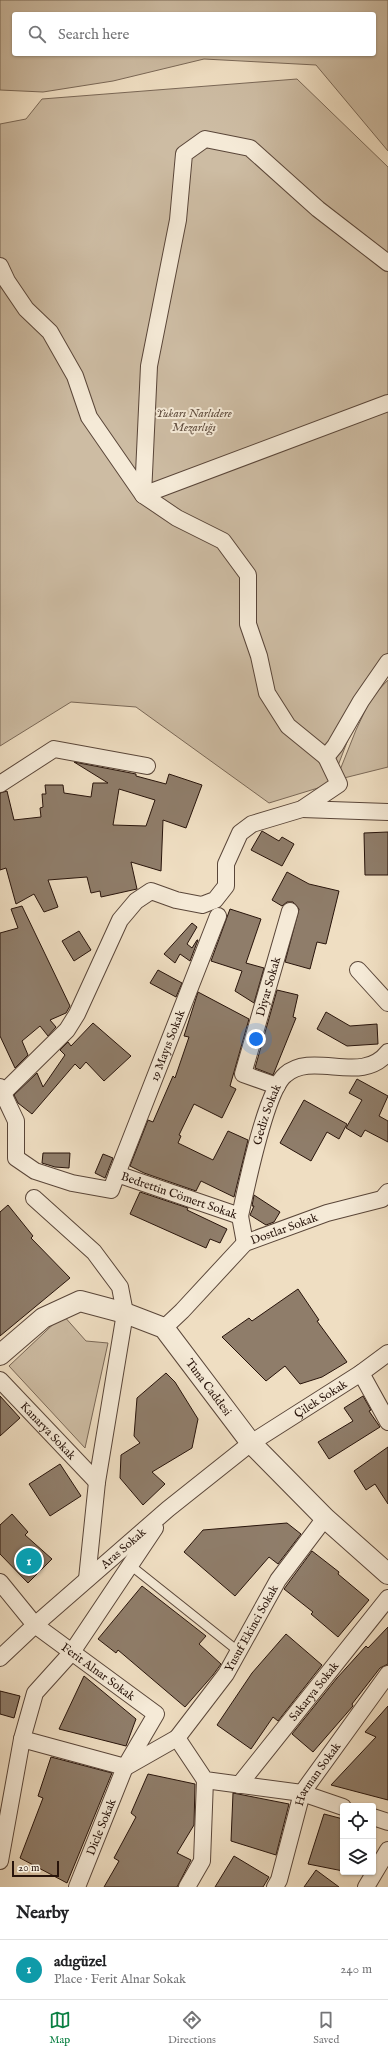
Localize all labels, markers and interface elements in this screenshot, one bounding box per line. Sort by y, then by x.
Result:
search box [12,12,376,56]
icon: search [26,23,48,45]
text: Search here [58,25,129,44]
park label: Yukarı Narlıdere Mezarlığı [156,406,232,436]
street label: Diyar Sokak [253,955,285,1018]
street label: 19 Mayıs Sokak [147,1007,189,1083]
your location [246,1029,266,1049]
street label: Gediz Sokak [250,1081,285,1147]
street label: Bedrettin Cömert Sokak [119,1169,240,1223]
street label: Dostlar Sokak [248,1210,320,1248]
street label: Tuna Caddesi [182,1356,235,1419]
street label: Çilek Sokak [291,1376,351,1422]
street label: Kanarya Sokak [17,1399,79,1464]
street label: Aras Sokak [97,1524,150,1573]
pin: 1 [16,1546,42,1576]
street label: Yusuf Ekinci Sokak [222,1582,282,1675]
street label: Ferit Alnar Sokak [58,1640,138,1704]
street label: Sakarya Sokak [286,1658,343,1724]
street label: Harman Sokak [292,1739,345,1808]
street label: Dicle Sokak [83,1796,120,1858]
map controls [340,1803,376,1875]
button: locate [340,1803,376,1839]
button: layers [340,1839,376,1875]
scale bar [12,1859,59,1878]
text: 20 m [18,1861,39,1875]
text: Nearby [16,1903,69,1924]
text: adıgüzel [54,1952,106,1971]
text: 1 [27,1961,31,1978]
text: 240 m [340,1961,372,1978]
text: Place · Ferit Alnar Sokak [54,1971,186,1988]
tab: Map [49,2009,71,2047]
tab: Directions [168,2009,216,2047]
tab: Saved [313,2009,339,2047]

